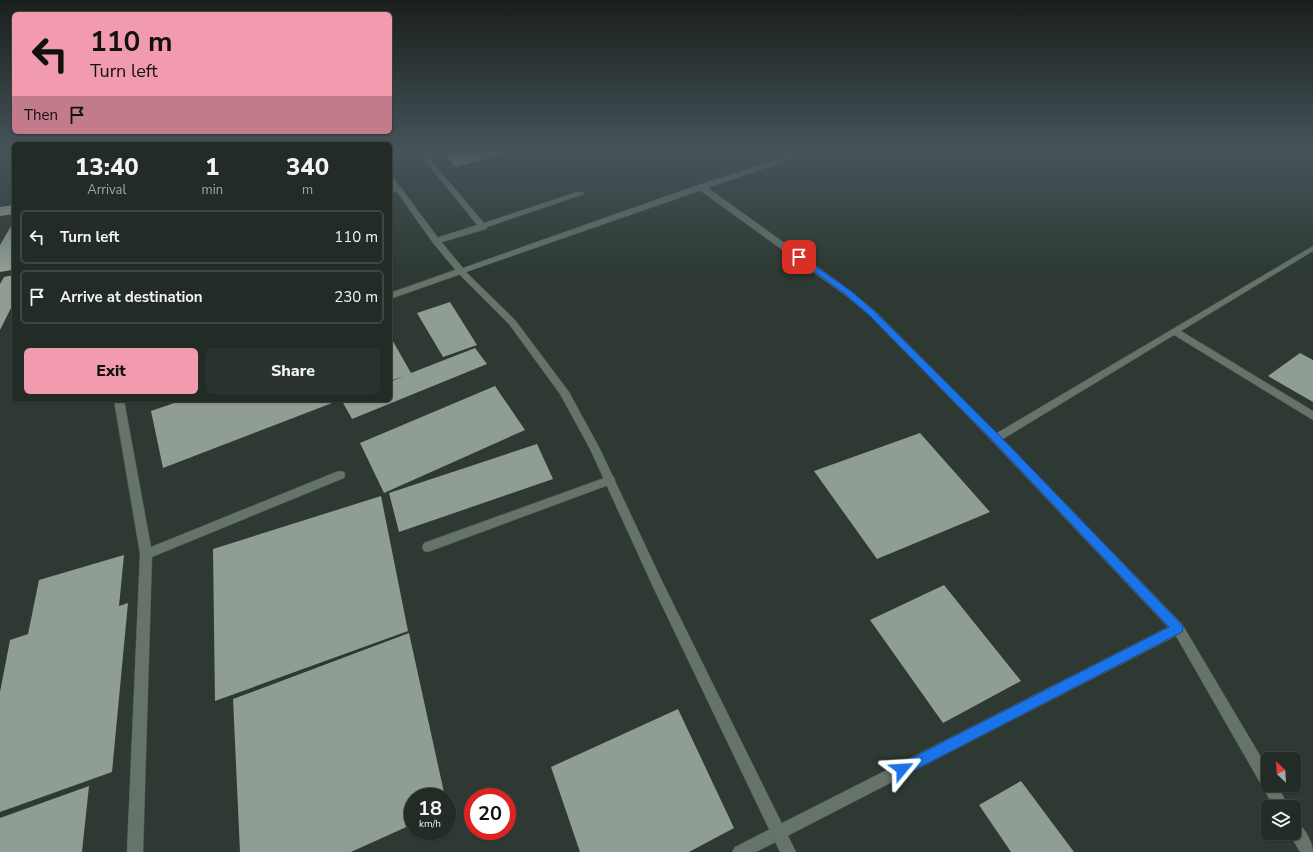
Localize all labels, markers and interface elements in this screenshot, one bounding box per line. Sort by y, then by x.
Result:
text: 110 m [90,23,173,61]
icon: left [24,28,76,80]
text: Turn left [90,59,158,83]
icon: arrive [66,104,88,126]
text: Then [24,105,58,125]
text: 13:40 [75,151,139,183]
text: 1 [205,151,220,183]
text: 340 [286,151,329,183]
text: Arrival [87,181,126,199]
text: min [202,181,223,199]
text: m [302,181,313,199]
icon: left [26,226,48,248]
text: Turn left [60,227,119,247]
text: 110 m [334,227,378,247]
pin [782,240,816,274]
icon: arrive [788,246,810,268]
icon: arrive [26,286,48,308]
text: Arrive at destination [60,287,203,307]
text: 230 m [334,287,378,307]
button: Exit [24,348,198,394]
button: Share [206,348,380,394]
position arrow [881,748,923,790]
north arrow [1261,752,1301,792]
map controls [1261,752,1301,840]
speed limit sign: 20 [464,788,516,840]
text: 18 [418,795,442,822]
button: layers [1261,800,1301,840]
text: km/h [419,817,441,831]

